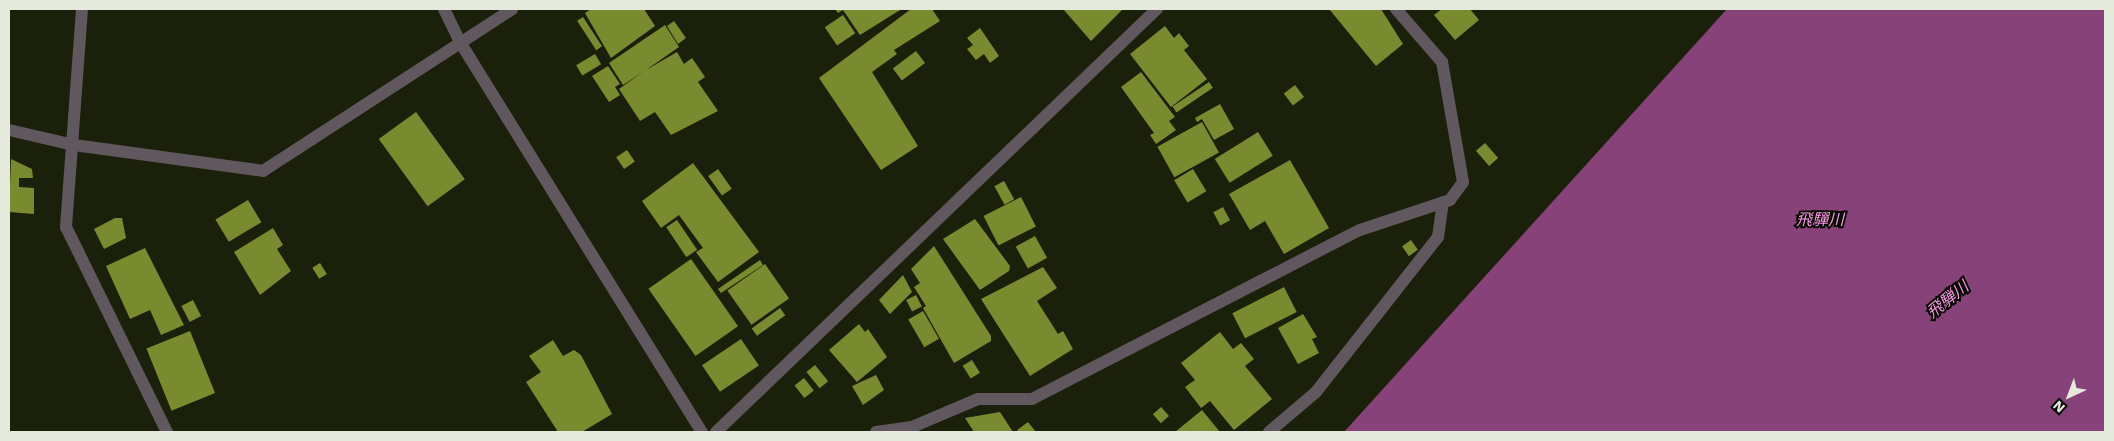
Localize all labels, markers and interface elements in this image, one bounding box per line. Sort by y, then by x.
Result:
water label: 飛驒川 [1796,210,1844,230]
water label: 飛騨川 [1923,277,1973,323]
north arrow [2044,371,2094,421]
text: N [2050,398,2068,416]

